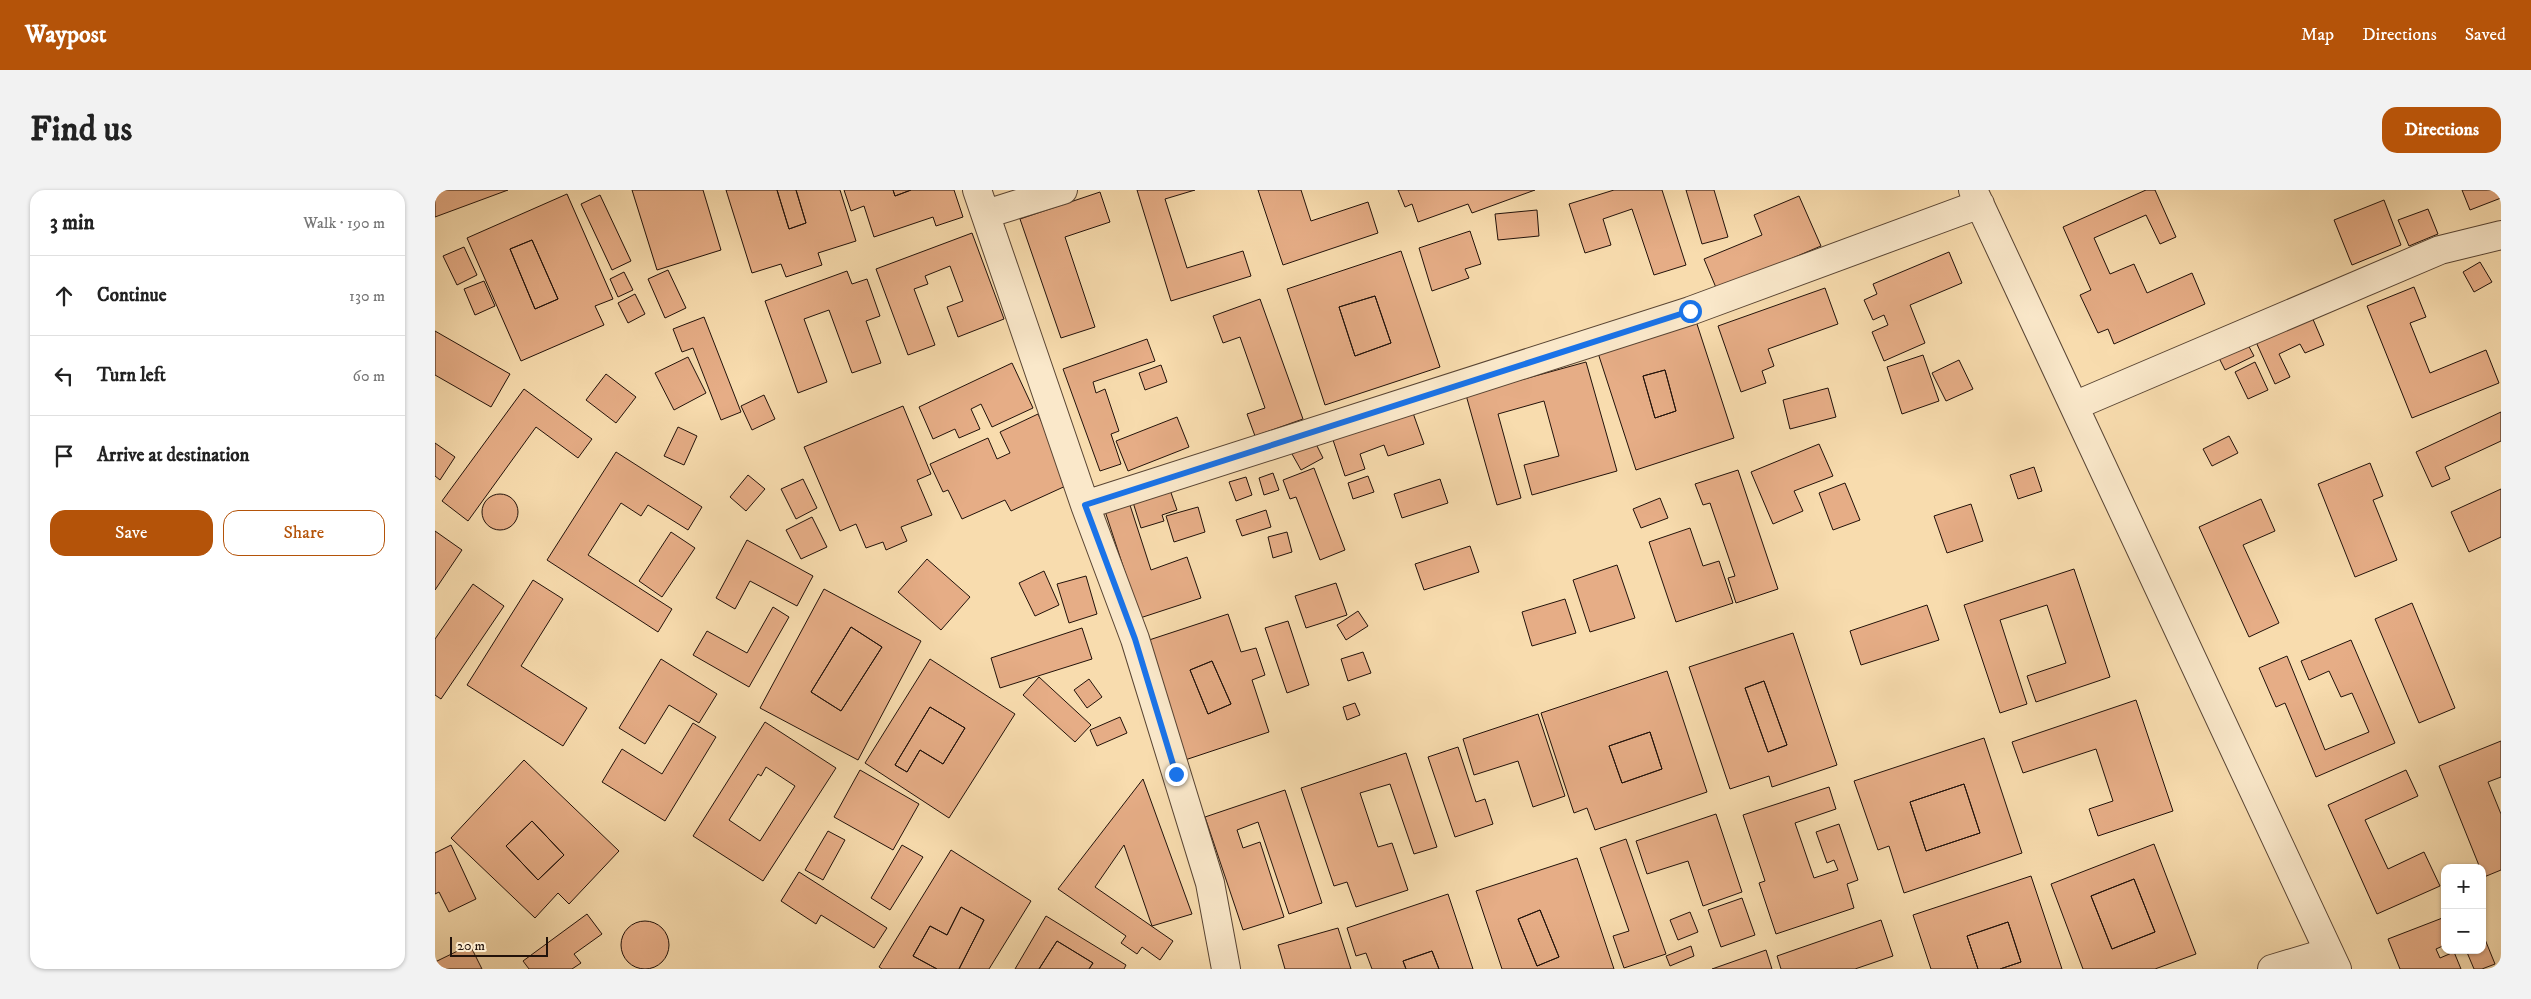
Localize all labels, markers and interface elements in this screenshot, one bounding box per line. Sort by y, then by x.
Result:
text: Waypost [25,20,106,50]
text: Map [2301,24,2334,46]
text: Directions [2362,24,2437,46]
text: Saved [2465,24,2506,46]
button: Directions [2382,107,2501,153]
text: Find us [30,108,132,152]
text: 3 min [50,210,95,236]
text: Walk · 190 m [303,213,385,233]
icon: ahead [50,282,78,310]
text: Continue [97,284,167,307]
text: 130 m [349,286,385,306]
route start [1679,300,1702,323]
icon: left [50,362,78,390]
text: Turn left [97,364,166,387]
text: 60 m [353,366,385,386]
icon: arrive [50,442,78,470]
text: Arrive at destination [97,444,249,467]
button: Save [50,510,213,556]
button: Share [223,510,385,556]
route end [1165,763,1188,786]
map controls [2441,864,2486,954]
button: + [2441,864,2486,909]
button: − [2441,909,2486,954]
scale bar [450,934,547,957]
text: 20 m [457,937,485,955]

